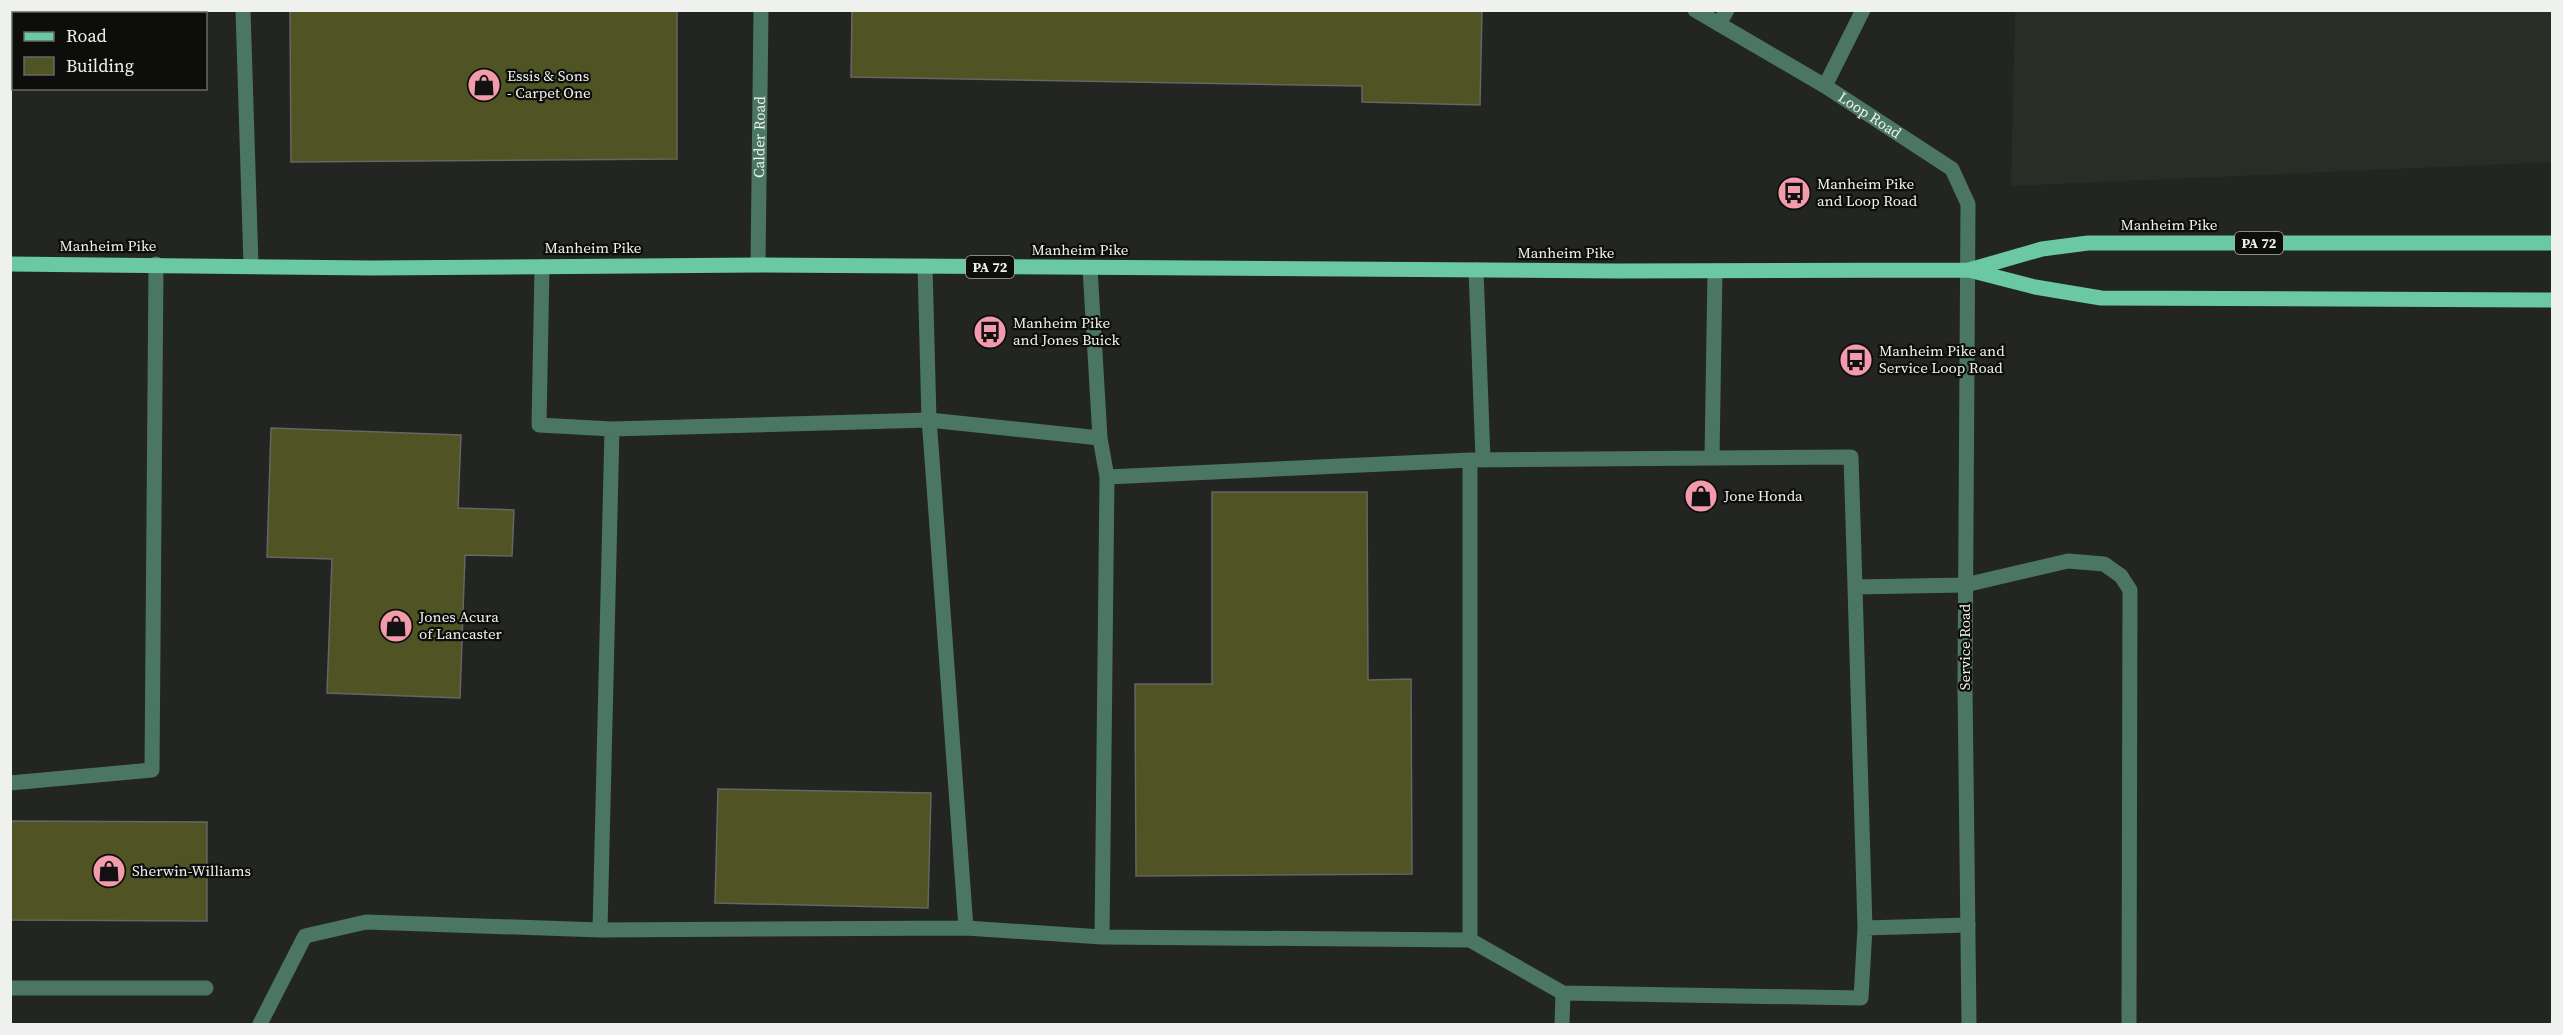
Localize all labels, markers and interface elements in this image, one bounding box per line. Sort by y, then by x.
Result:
legend [12,12,207,90]
text: Road [66,23,107,48]
text: Building [66,53,134,78]
place label: Essis & Sons - Carpet One [507,65,591,103]
shop icon: Essis & Sons - Carpet One [466,67,502,103]
street label: Loop Road [1834,86,1906,143]
street label: Calder Road [748,96,770,178]
place label: Manheim Pike and Loop Road [1817,173,1918,211]
bus stop icon: Manheim Pike and Loop Road [1776,175,1812,211]
street label: Manheim Pike [2120,214,2218,235]
road number: PA 72 [2235,232,2283,254]
street label: Manheim Pike [59,235,157,256]
street label: Manheim Pike [544,237,642,258]
street label: Manheim Pike [1031,239,1129,260]
street label: Manheim Pike [1517,242,1615,263]
road number: PA 72 [966,256,1014,278]
place label: Manheim Pike and Jones Buick [1013,312,1120,350]
bus stop icon: Manheim Pike and Jones Buick [972,314,1008,350]
place label: Manheim Pike and Service Loop Road [1879,340,2005,378]
bus stop icon: Manheim Pike and Service Loop Road [1838,342,1874,378]
shop icon: Jone Honda [1683,478,1719,514]
place label: Jone Honda [1723,485,1803,506]
street label: Service Road [1954,603,1975,690]
place label: Jones Acura of Lancaster [418,606,503,644]
shop icon: Jones Acura of Lancaster [378,608,414,644]
shop icon: Sherwin-Williams [91,853,127,889]
place label: Sherwin-Williams [132,860,251,881]

